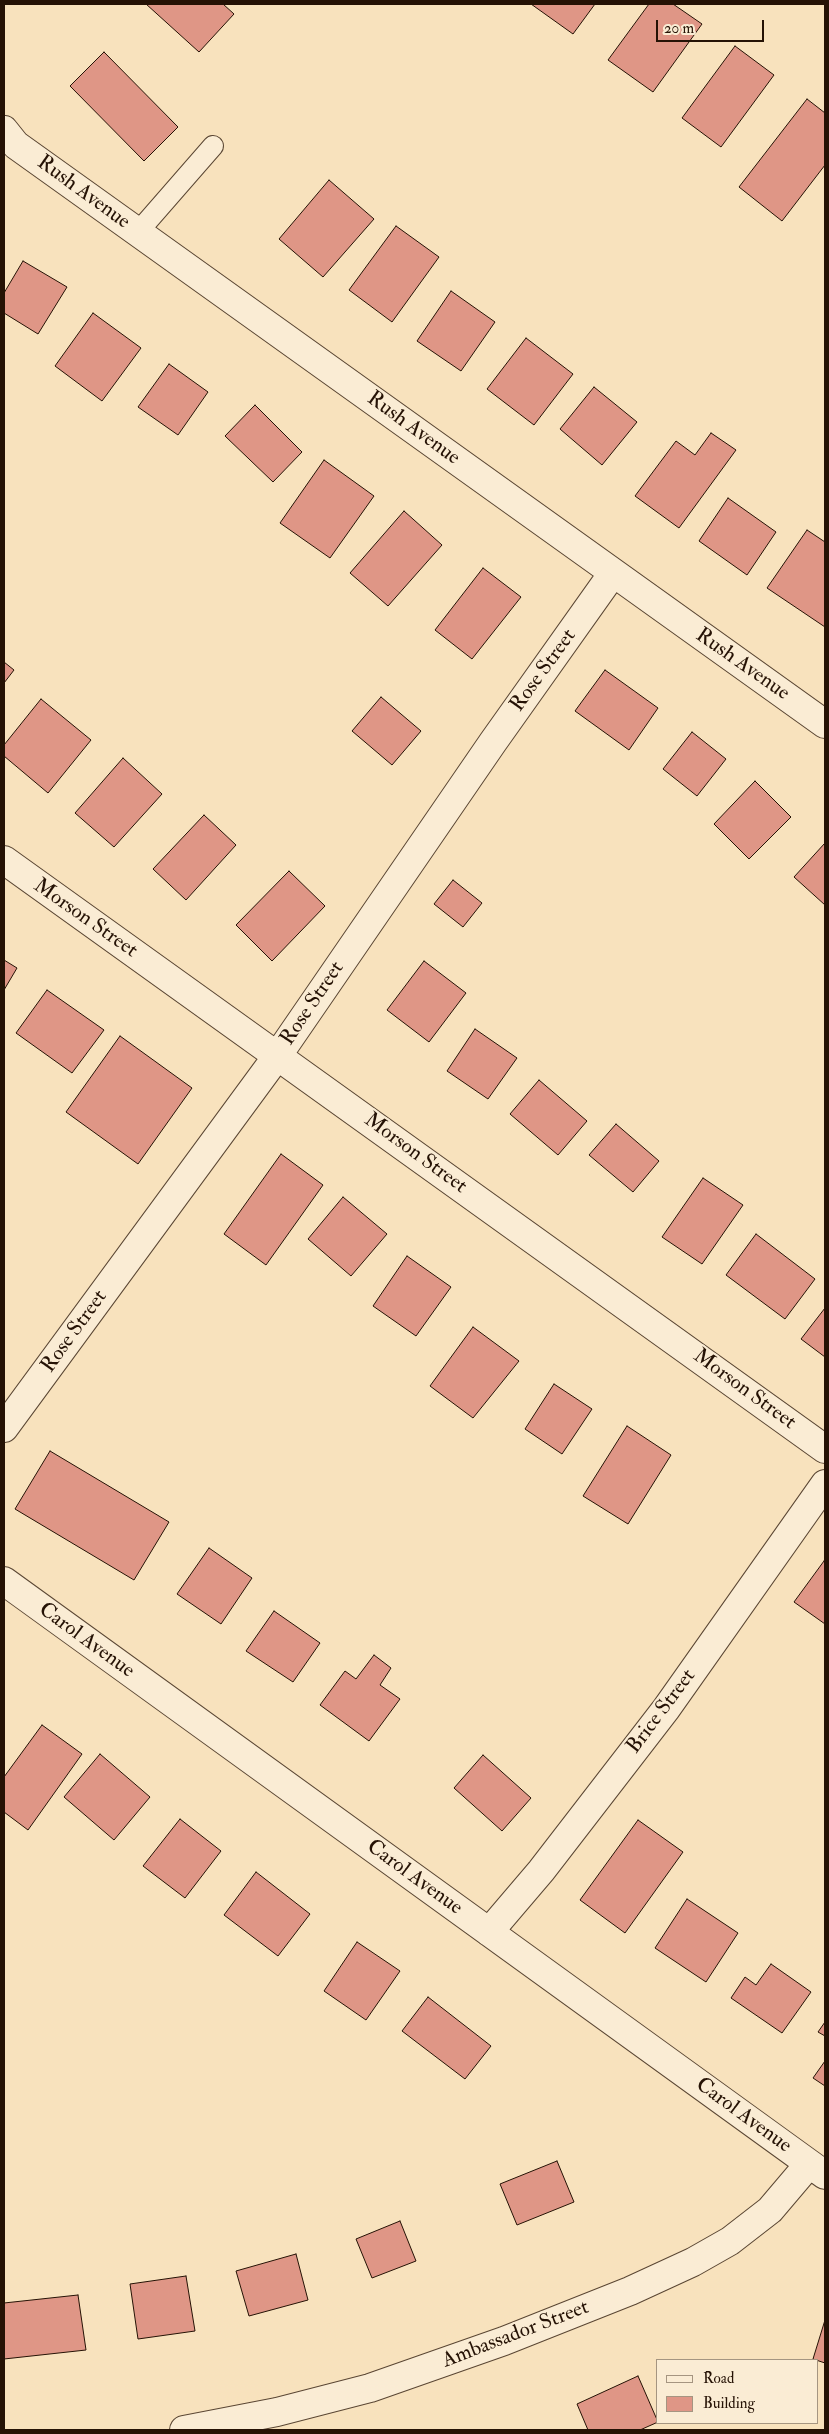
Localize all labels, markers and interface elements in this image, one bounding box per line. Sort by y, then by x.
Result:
scale bar [659,10,766,42]
text: 20 m [664,19,694,38]
street label: Rush Avenue [31,151,135,235]
street label: Rush Avenue [361,387,465,471]
street label: Rush Avenue [690,623,794,707]
street label: Rose Street [506,625,582,717]
street label: Morson Street [28,874,142,964]
street label: Rose Street [276,957,350,1051]
street label: Morson Street [359,1108,471,1200]
street label: Rose Street [37,1286,113,1378]
street label: Morson Street [688,1344,800,1436]
street label: Carol Avenue [33,1598,139,1684]
street label: Brice Street [622,1665,702,1759]
street label: Carol Avenue [361,1835,467,1921]
street label: Carol Avenue [690,2073,796,2159]
street label: Ambassador Street [439,2295,593,2375]
legend [656,2359,819,2424]
text: Road [703,2369,734,2388]
text: Building [703,2394,755,2413]

